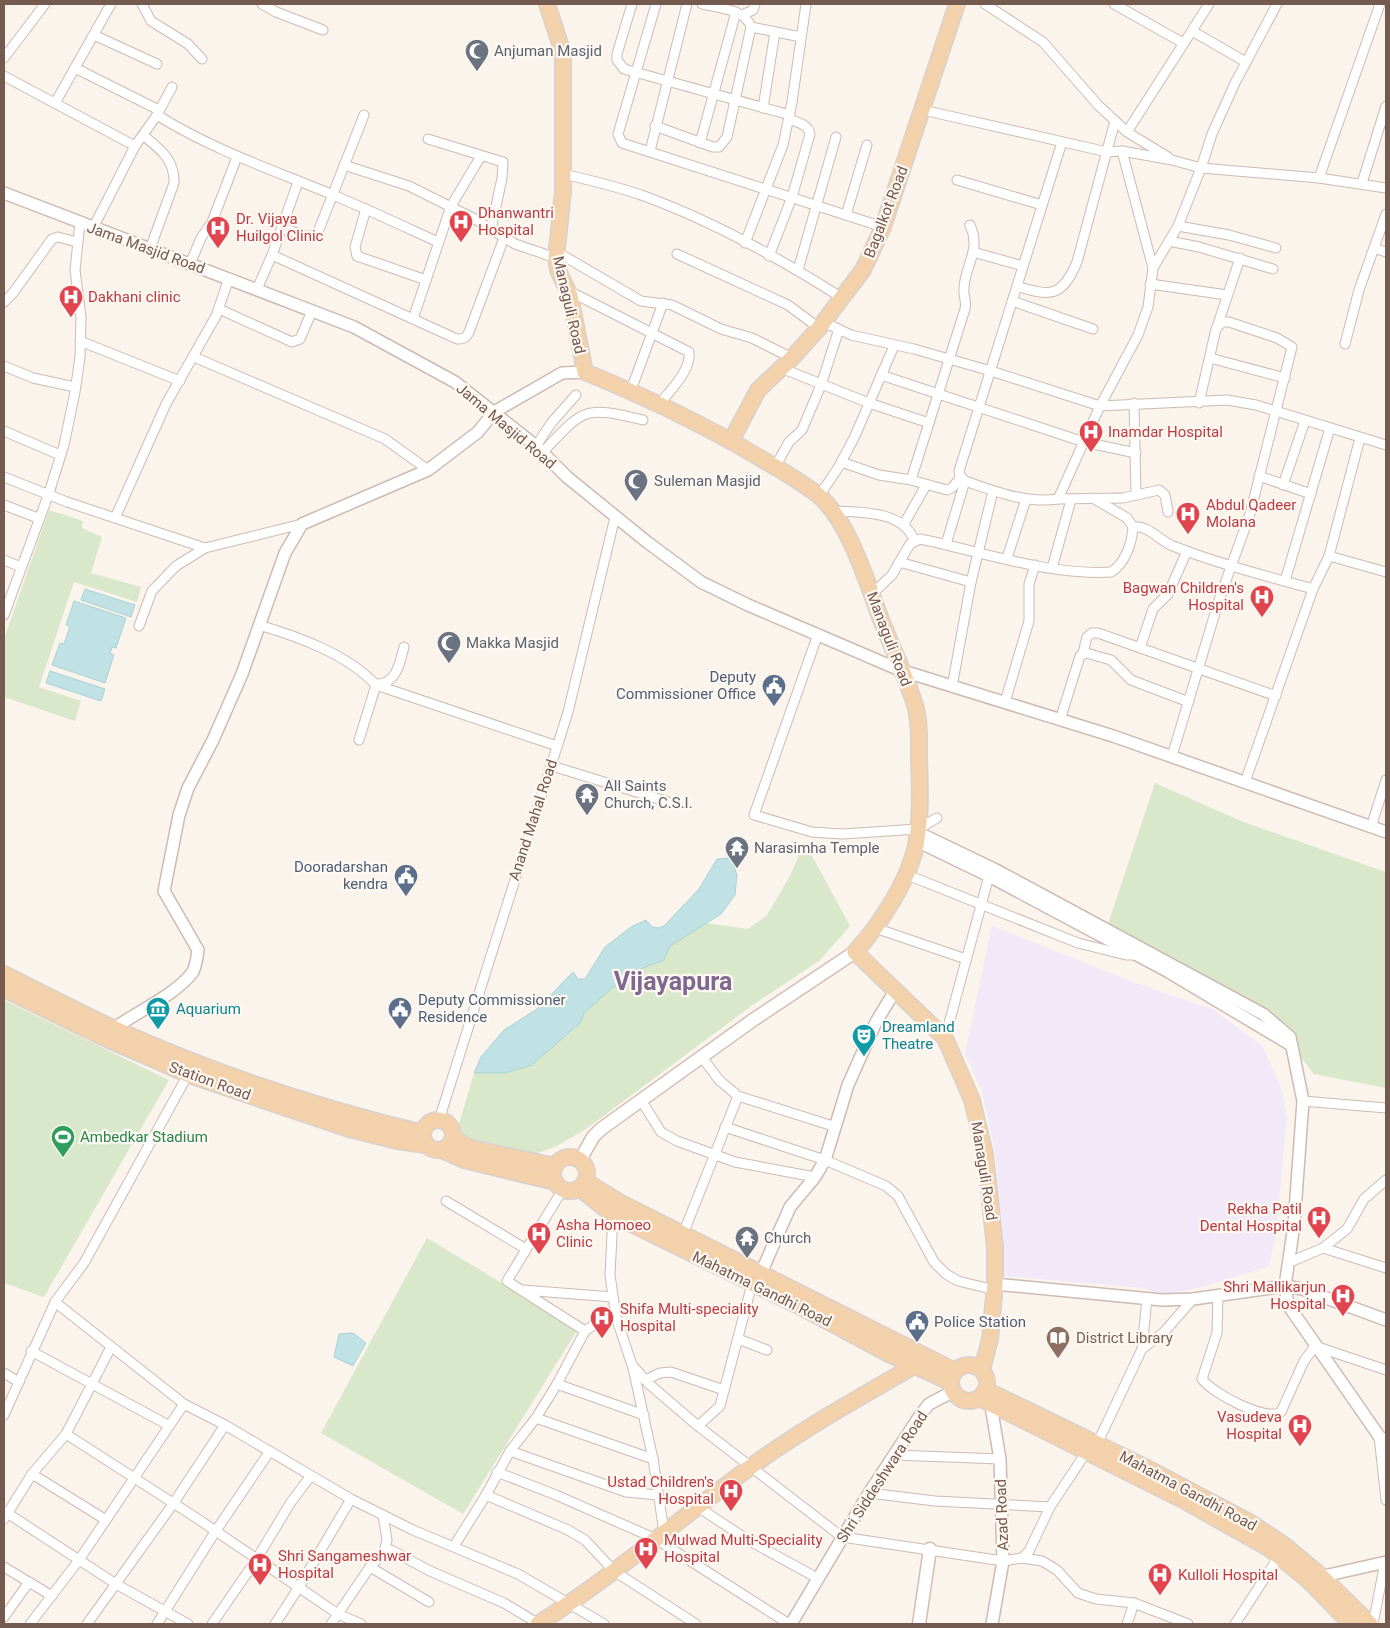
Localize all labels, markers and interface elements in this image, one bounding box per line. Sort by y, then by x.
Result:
mosque icon: Anjuman Masjid [464,38,490,72]
place label: Anjuman Masjid [494,42,602,60]
street label: Bagalkot Road [860,164,912,260]
place label: Dhanwantri Hospital [478,204,554,239]
hospital icon: Dhanwantri Hospital [448,209,474,243]
place label: Dr. Vijaya Huilgol Clinic [236,210,324,245]
hospital icon: Dr. Vijaya Huilgol Clinic [205,215,231,249]
street label: Jama Masjid Road [85,218,207,278]
street label: Managuli Road [549,254,589,356]
hospital icon: Dakhani clinic [58,284,84,318]
place label: Dakhani clinic [88,288,181,306]
street label: Jama Masjid Road [453,379,559,473]
hospital icon: Inamdar Hospital [1078,419,1104,453]
place label: Inamdar Hospital [1108,423,1223,441]
mosque icon: Suleman Masjid [623,468,649,502]
place label: Suleman Masjid [654,472,761,490]
place label: Abdul Qadeer Molana [1206,496,1296,531]
hospital icon: Abdul Qadeer Molana [1175,501,1201,535]
place label: Bagwan Children's Hospital [1123,579,1244,614]
hospital icon: Bagwan Children's Hospital [1249,584,1275,618]
street label: Managuli Road [863,589,915,689]
mosque icon: Makka Masjid [436,630,462,664]
place label: Makka Masjid [466,634,559,652]
place label: Deputy Commissioner Office [616,668,756,703]
public building icon: Deputy Commissioner Office [761,673,787,707]
street label: Anand Mahal Road [505,757,561,883]
place label: All Saints Church, C.S.I. [604,777,693,812]
temple icon: All Saints Church, C.S.I. [574,782,600,816]
temple icon: Narasimha Temple [724,835,750,869]
place label: Narasimha Temple [754,839,880,857]
place label: Dooradarshan kendra [294,858,388,893]
public building icon: Dooradarshan kendra [393,863,419,897]
district label: Vijayapura [614,967,732,996]
place label: Deputy Commissioner Residence [418,991,566,1026]
museum icon: Aquarium [145,996,171,1030]
public building icon: Deputy Commissioner Residence [387,996,413,1030]
place label: Aquarium [176,1000,241,1018]
place label: Dreamland Theatre [882,1018,955,1053]
theatre icon: Dreamland Theatre [851,1023,877,1057]
street label: Station Road [167,1058,253,1104]
street label: Managuli Road [967,1120,1001,1222]
sports icon: Ambedkar Stadium [50,1124,76,1158]
place label: Ambedkar Stadium [80,1128,208,1146]
place label: Rekha Patil Dental Hospital [1200,1200,1302,1235]
hospital icon: Rekha Patil Dental Hospital [1306,1205,1332,1239]
place label: Asha Homoeo Clinic [556,1216,651,1251]
hospital icon: Asha Homoeo Clinic [526,1221,552,1255]
temple icon: Church [734,1225,760,1259]
place label: Church [764,1229,811,1247]
street label: Mahatma Gandhi Road [689,1247,835,1331]
place label: Shri Mallikarjun Hospital [1223,1278,1326,1313]
hospital icon: Shri Mallikarjun Hospital [1330,1283,1356,1317]
place label: Shifa Multi-speciality Hospital [620,1300,759,1335]
hospital icon: Shifa Multi-speciality Hospital [589,1305,615,1339]
public building icon: Police Station [904,1309,930,1343]
place label: Police Station [934,1313,1026,1331]
library icon: District Library [1045,1325,1071,1359]
place label: District Library [1076,1329,1173,1347]
street label: Shri Siddeshwara Road [833,1408,931,1546]
place label: Vasudeva Hospital [1217,1408,1282,1443]
hospital icon: Vasudeva Hospital [1287,1413,1313,1447]
street label: Mahatma Gandhi Road [1116,1447,1260,1535]
place label: Ustad Children's Hospital [607,1473,714,1508]
hospital icon: Ustad Children's Hospital [718,1478,744,1512]
street label: Azad Road [992,1479,1012,1551]
place label: Mulwad Multi-Speciality Hospital [664,1531,823,1566]
hospital icon: Mulwad Multi-Speciality Hospital [633,1536,659,1570]
place label: Shri Sangameshwar Hospital [278,1547,411,1582]
hospital icon: Shri Sangameshwar Hospital [247,1552,273,1586]
hospital icon: Kulloli Hospital [1147,1562,1173,1596]
place label: Kulloli Hospital [1178,1566,1278,1584]

